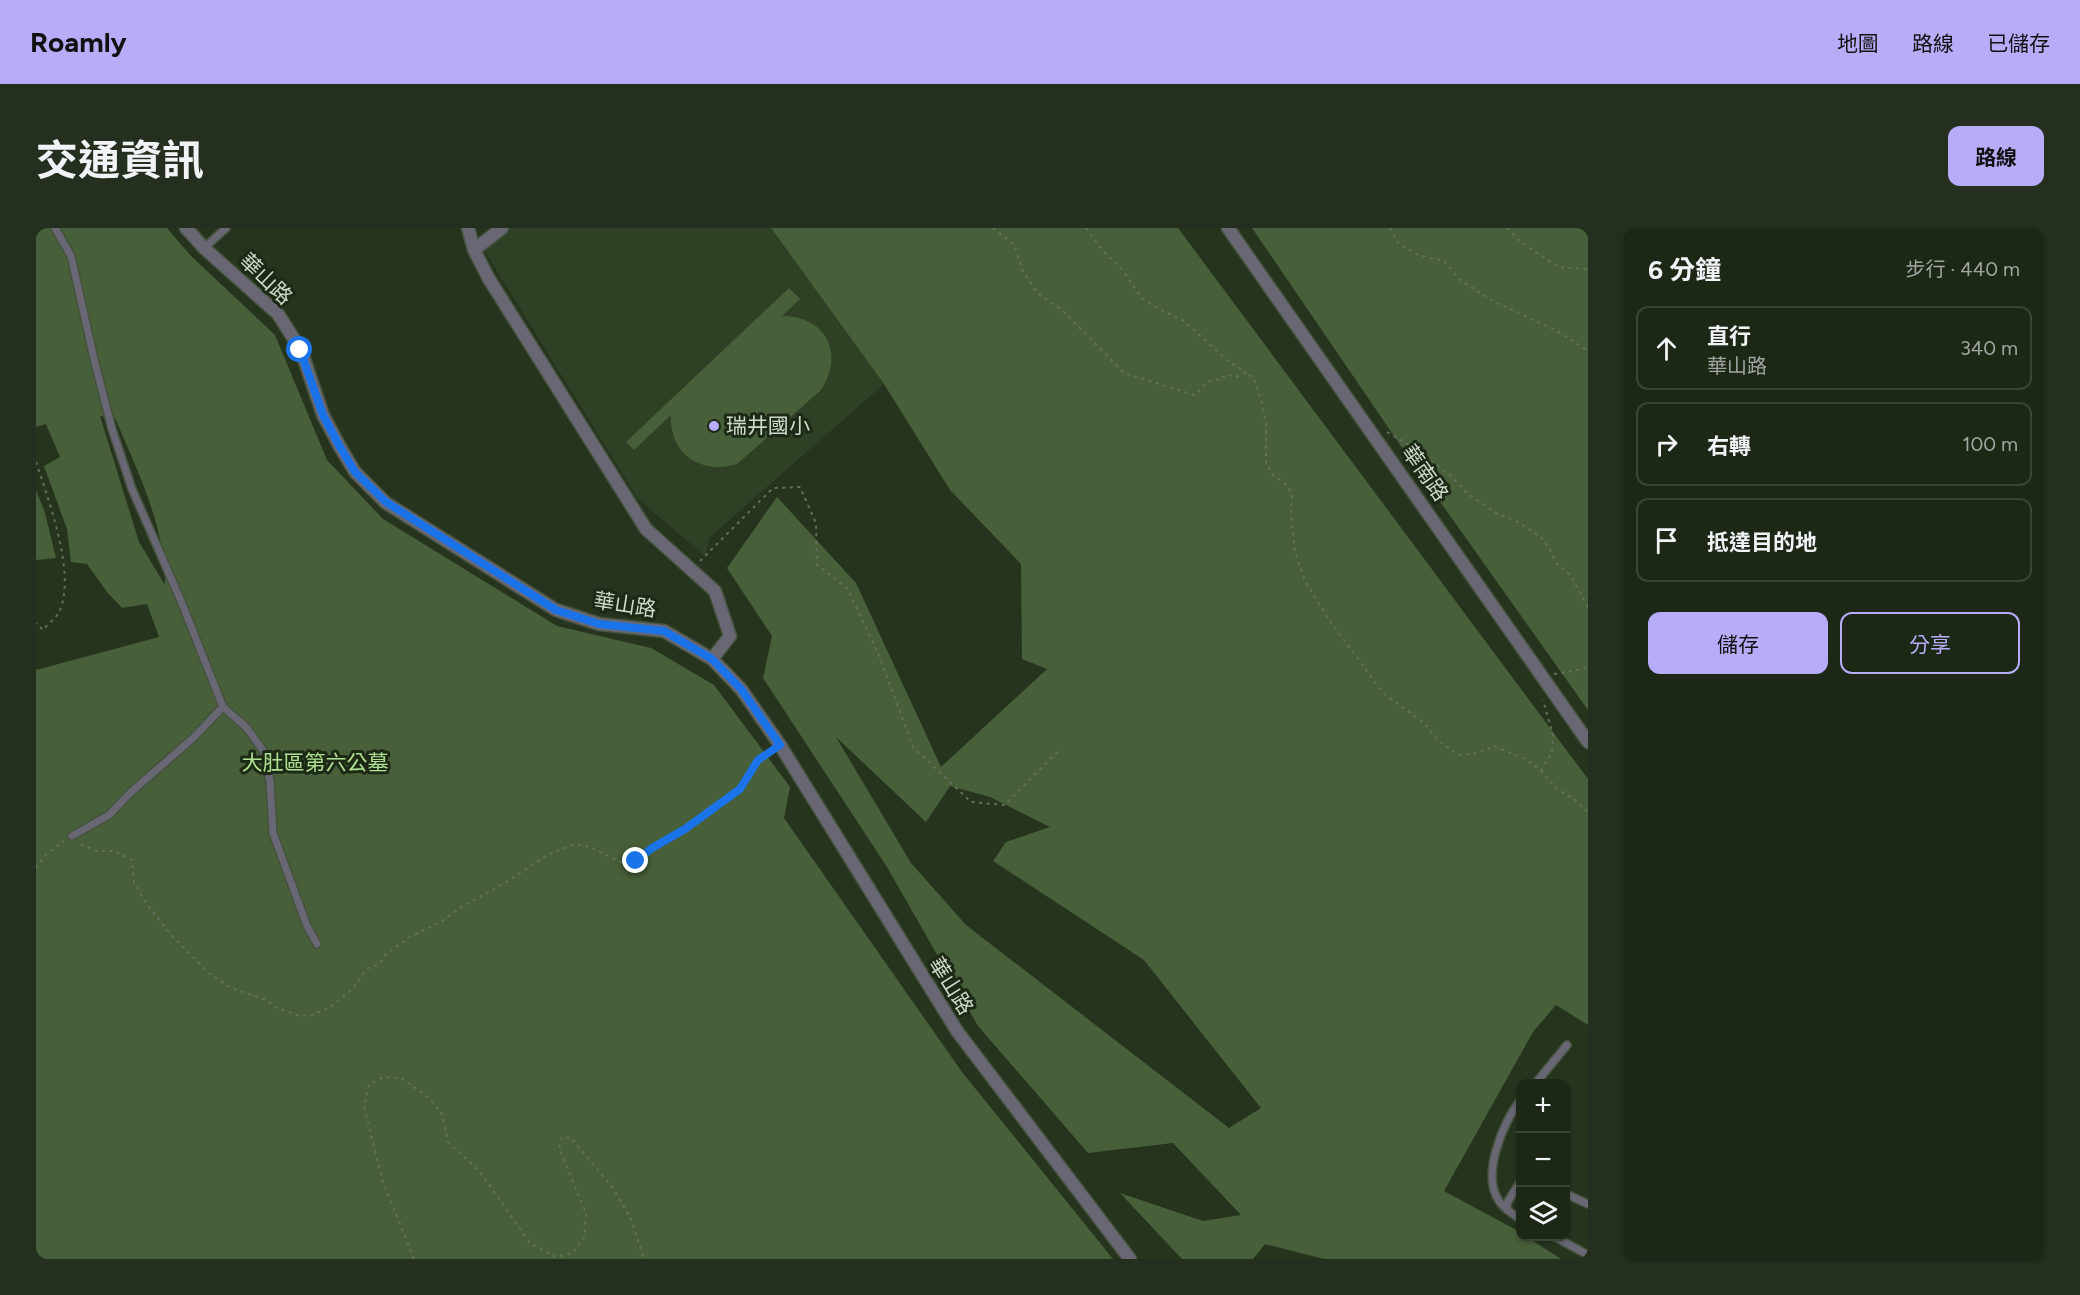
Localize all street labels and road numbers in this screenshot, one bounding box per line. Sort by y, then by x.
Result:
street label: 華山路 [235,248,298,310]
street label: 華南路 [1397,440,1454,506]
street label: 華山路 [592,587,658,622]
street label: 華山路 [924,952,979,1019]

